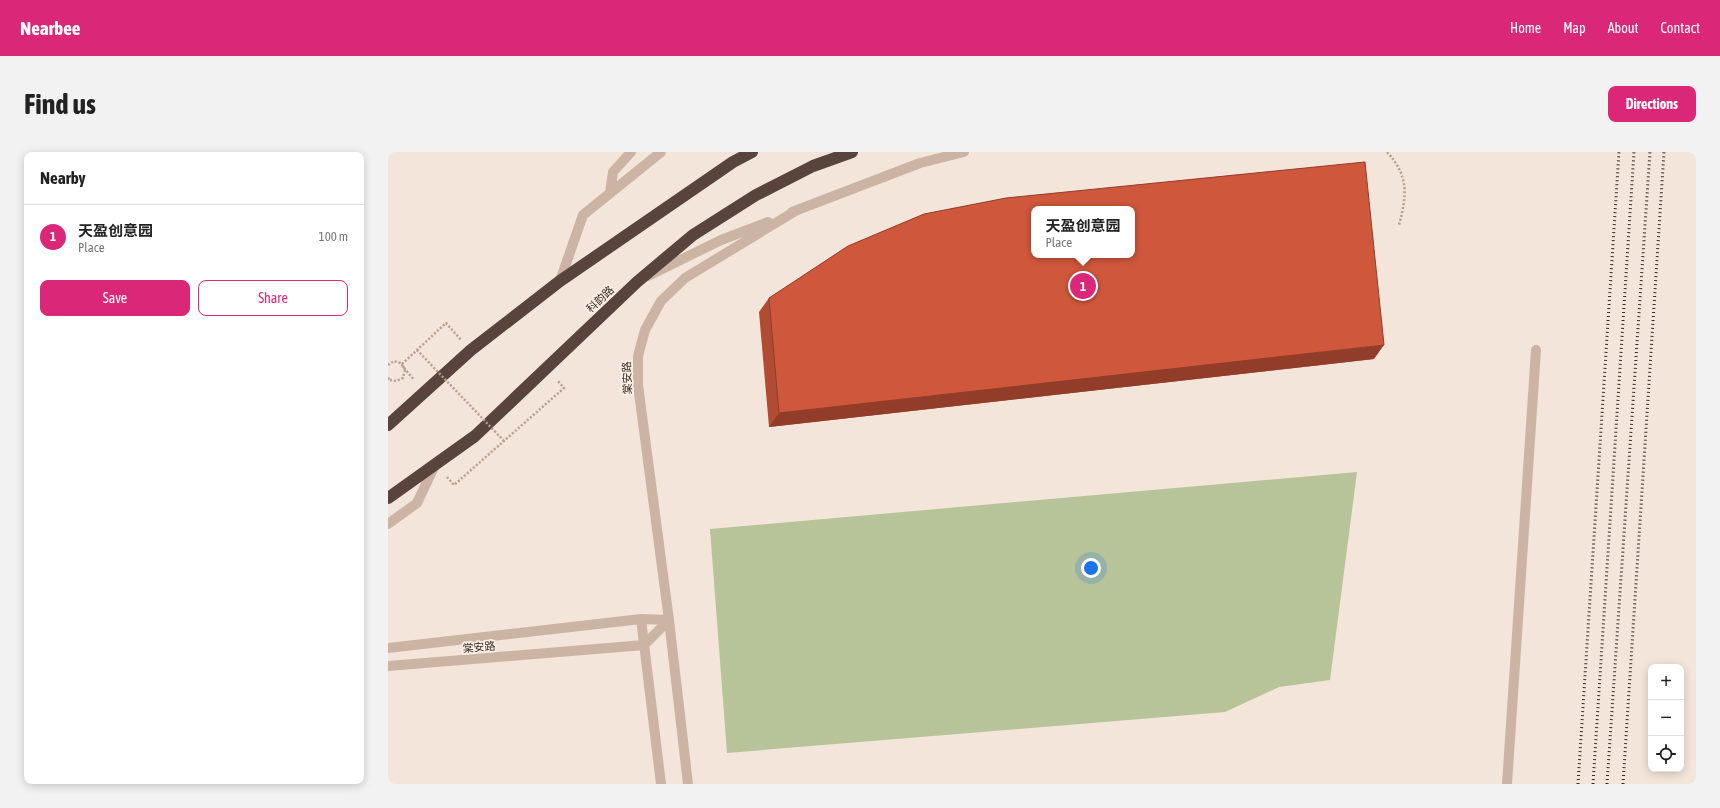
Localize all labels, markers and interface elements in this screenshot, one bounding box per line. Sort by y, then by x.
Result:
text: Nearbee [20,17,80,39]
text: Home [1510,20,1541,36]
text: Map [1563,20,1586,36]
text: About [1608,20,1639,36]
text: Contact [1661,20,1700,36]
button: Directions [1608,86,1696,122]
text: Find us [24,88,96,120]
text: Nearby [40,168,86,188]
popup [1031,206,1135,258]
text: 天盈创意园 [1045,217,1121,234]
text: 天盈创意园 [78,222,153,239]
text: 1 [50,229,56,244]
text: 100 m [319,229,348,244]
text: Place [1045,235,1072,250]
text: Place [78,240,105,255]
pin: 1 [1070,271,1096,301]
button: Save [40,280,190,316]
button: Share [198,280,348,316]
street label: 科韵路 [584,283,616,315]
street label: 棠安路 [620,361,634,395]
your location [1081,558,1101,578]
street label: 棠安路 [462,640,496,654]
map controls [1648,664,1684,772]
button: + [1648,664,1684,700]
button: − [1648,700,1684,736]
button: locate [1648,736,1684,772]

